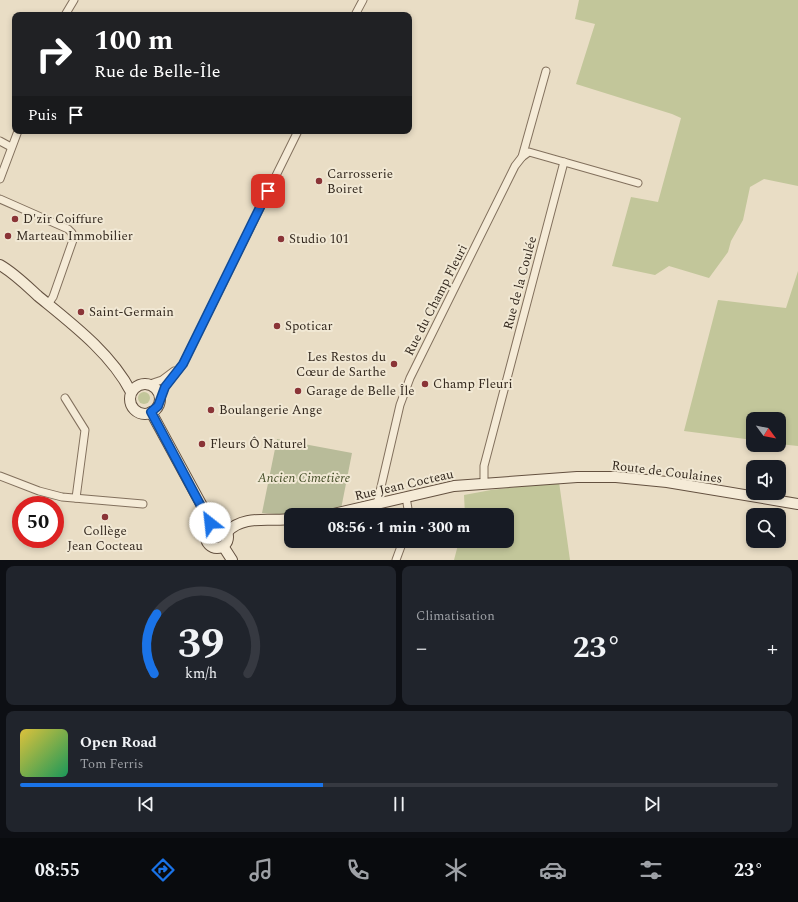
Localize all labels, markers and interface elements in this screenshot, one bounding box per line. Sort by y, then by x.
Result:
text: 100 m [94,19,173,62]
icon: right [28,28,80,80]
text: Rue de Belle-Île [94,58,220,85]
text: Puis [28,104,57,127]
icon: arrive [65,104,87,126]
place label: Carrosserie Boiret [327,164,393,199]
pin [251,174,285,208]
marker: Carrosserie Boiret [314,176,324,186]
icon: arrive [257,180,279,202]
place label: D'zir Coiffure [23,209,103,229]
marker: D'zir Coiffure [10,214,20,224]
place label: Marteau Immobilier [16,226,133,246]
place label: Studio 101 [289,229,349,249]
marker: Marteau Immobilier [3,231,13,241]
marker: Studio 101 [276,234,286,244]
street label: Rue de la Coulée [498,234,542,332]
street label: Rue du Champ Fleuri [399,241,473,359]
place label: Saint-Germain [89,302,174,322]
marker: Saint-Germain [76,307,86,317]
place label: Spoticar [285,316,333,336]
marker: Spoticar [272,321,282,331]
place label: Les Restos du Cœur de Sarthe [296,347,386,382]
marker: Les Restos du Cœur de Sarthe [389,359,399,369]
place label: Champ Fleuri [433,374,512,394]
marker: Champ Fleuri [420,379,430,389]
place label: Garage de Belle Île [306,381,415,401]
marker: Garage de Belle Île [293,386,303,396]
place label: Boulangerie Ange [219,400,322,420]
marker: Boulangerie Ange [206,405,216,415]
north arrow [746,412,786,452]
map controls [746,412,786,548]
place label: Fleurs Ô Naturel [210,434,307,454]
marker: Fleurs Ô Naturel [197,439,207,449]
street label: Route de Coulaines [611,455,723,489]
button: sound [746,460,786,500]
street label: Rue Jean Cocteau [352,464,456,506]
park label: Ancien Cimetière [257,468,351,488]
speed limit sign: 50 [12,496,64,548]
position arrow [189,502,231,544]
button: search [746,508,786,548]
marker: Collège Jean Cocteau [100,512,110,522]
text: 08:56 · 1 min · 300 m [328,516,470,539]
place label: Collège Jean Cocteau [67,521,143,556]
text: Climatisation [416,606,495,626]
text: 39 [178,612,224,675]
text: 23° [573,625,621,671]
text: − [416,632,427,665]
text: + [767,632,778,665]
text: km/h [185,662,217,684]
text: Open Road [80,731,157,754]
text: Tom Ferris [80,754,143,774]
icon: previous [135,793,157,815]
icon: pause [388,793,410,815]
icon: next [641,793,663,815]
icon: directions [149,856,177,884]
icon: music [247,856,275,884]
icon: phone [344,856,372,884]
icon: climate [442,856,470,884]
icon: car [539,856,567,884]
icon: filters [637,856,665,884]
text: 08:55 [35,857,80,884]
text: 23° [734,857,763,884]

